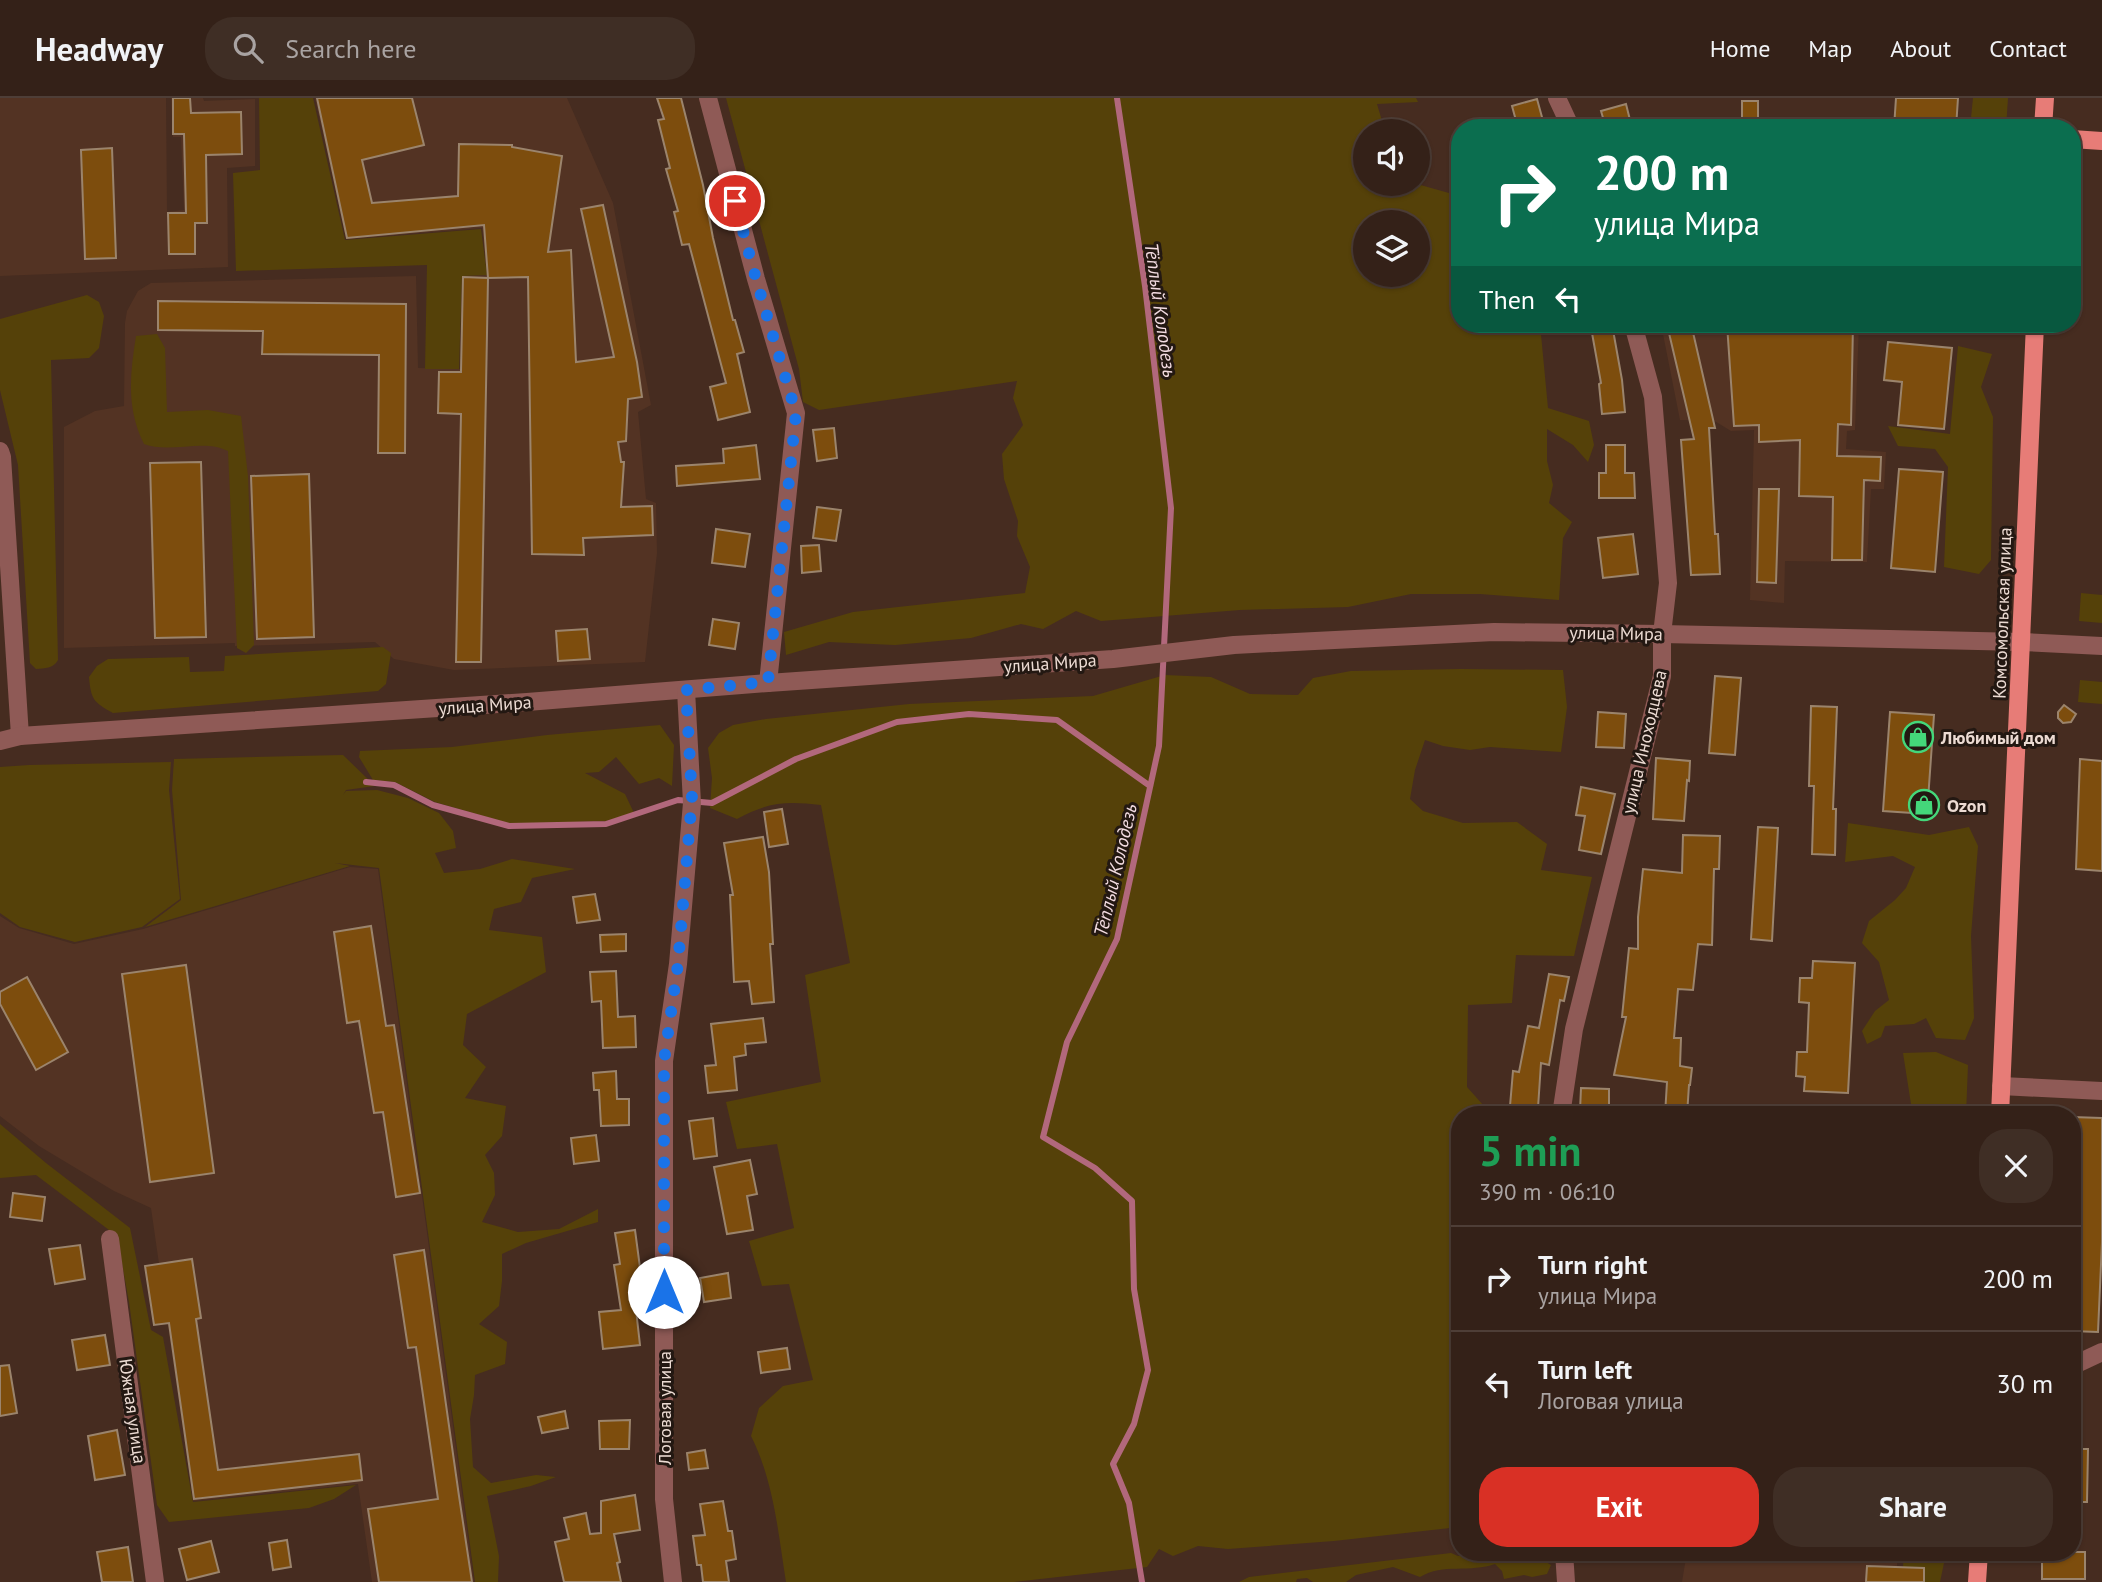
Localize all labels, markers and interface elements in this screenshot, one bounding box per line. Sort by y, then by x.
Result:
search box [205,17,695,80]
text: Headway [35,27,163,70]
icon: search [229,29,267,67]
text: Search here [285,32,416,65]
text: Home [1710,33,1770,64]
text: Map [1808,33,1852,64]
text: About [1890,33,1951,64]
text: Contact [1989,33,2067,64]
map controls [1353,119,1430,287]
button: sound [1353,119,1430,196]
text: 200 m [1594,140,1729,204]
icon: right [1479,147,1570,238]
pin [705,171,765,231]
icon: arrive [716,182,754,220]
text: улица Мира [1594,202,1760,244]
button: layers [1353,210,1430,287]
water label: Тёплый Колодезь [1140,241,1182,379]
icon: left [1549,280,1587,318]
text: Then [1479,283,1535,316]
street label: Комсомольская улица [1988,527,2016,699]
street label: улица Мира [1569,621,1663,645]
street label: улица Мира [1003,648,1097,678]
street label: улица Иноходцева [1616,668,1672,816]
street label: улица Мира [438,690,532,720]
shop icon: Любимый дом [1901,720,1935,754]
place label: Любимый дом [1940,726,2056,749]
shop icon: Ozon [1907,788,1941,822]
place label: Ozon [1947,794,1986,817]
water label: Тёплый Колодезь [1088,801,1142,939]
text: 5 min [1479,1123,1581,1178]
button: close [1979,1129,2053,1203]
text: 390 m · 06:10 [1479,1177,1615,1206]
text: Turn right [1538,1248,1647,1281]
position arrow [627,1255,701,1329]
icon: right [1479,1260,1517,1298]
text: 200 m [1982,1262,2053,1295]
text: улица Мира [1538,1281,1657,1310]
street label: Логовая улица [653,1351,676,1466]
text: Turn left [1538,1353,1632,1386]
street label: Южная улица [114,1357,152,1465]
icon: left [1479,1365,1517,1403]
text: 30 m [1997,1367,2053,1400]
text: Логовая улица [1538,1386,1684,1415]
button: Exit [1479,1467,1759,1547]
button: Share [1773,1467,2053,1547]

